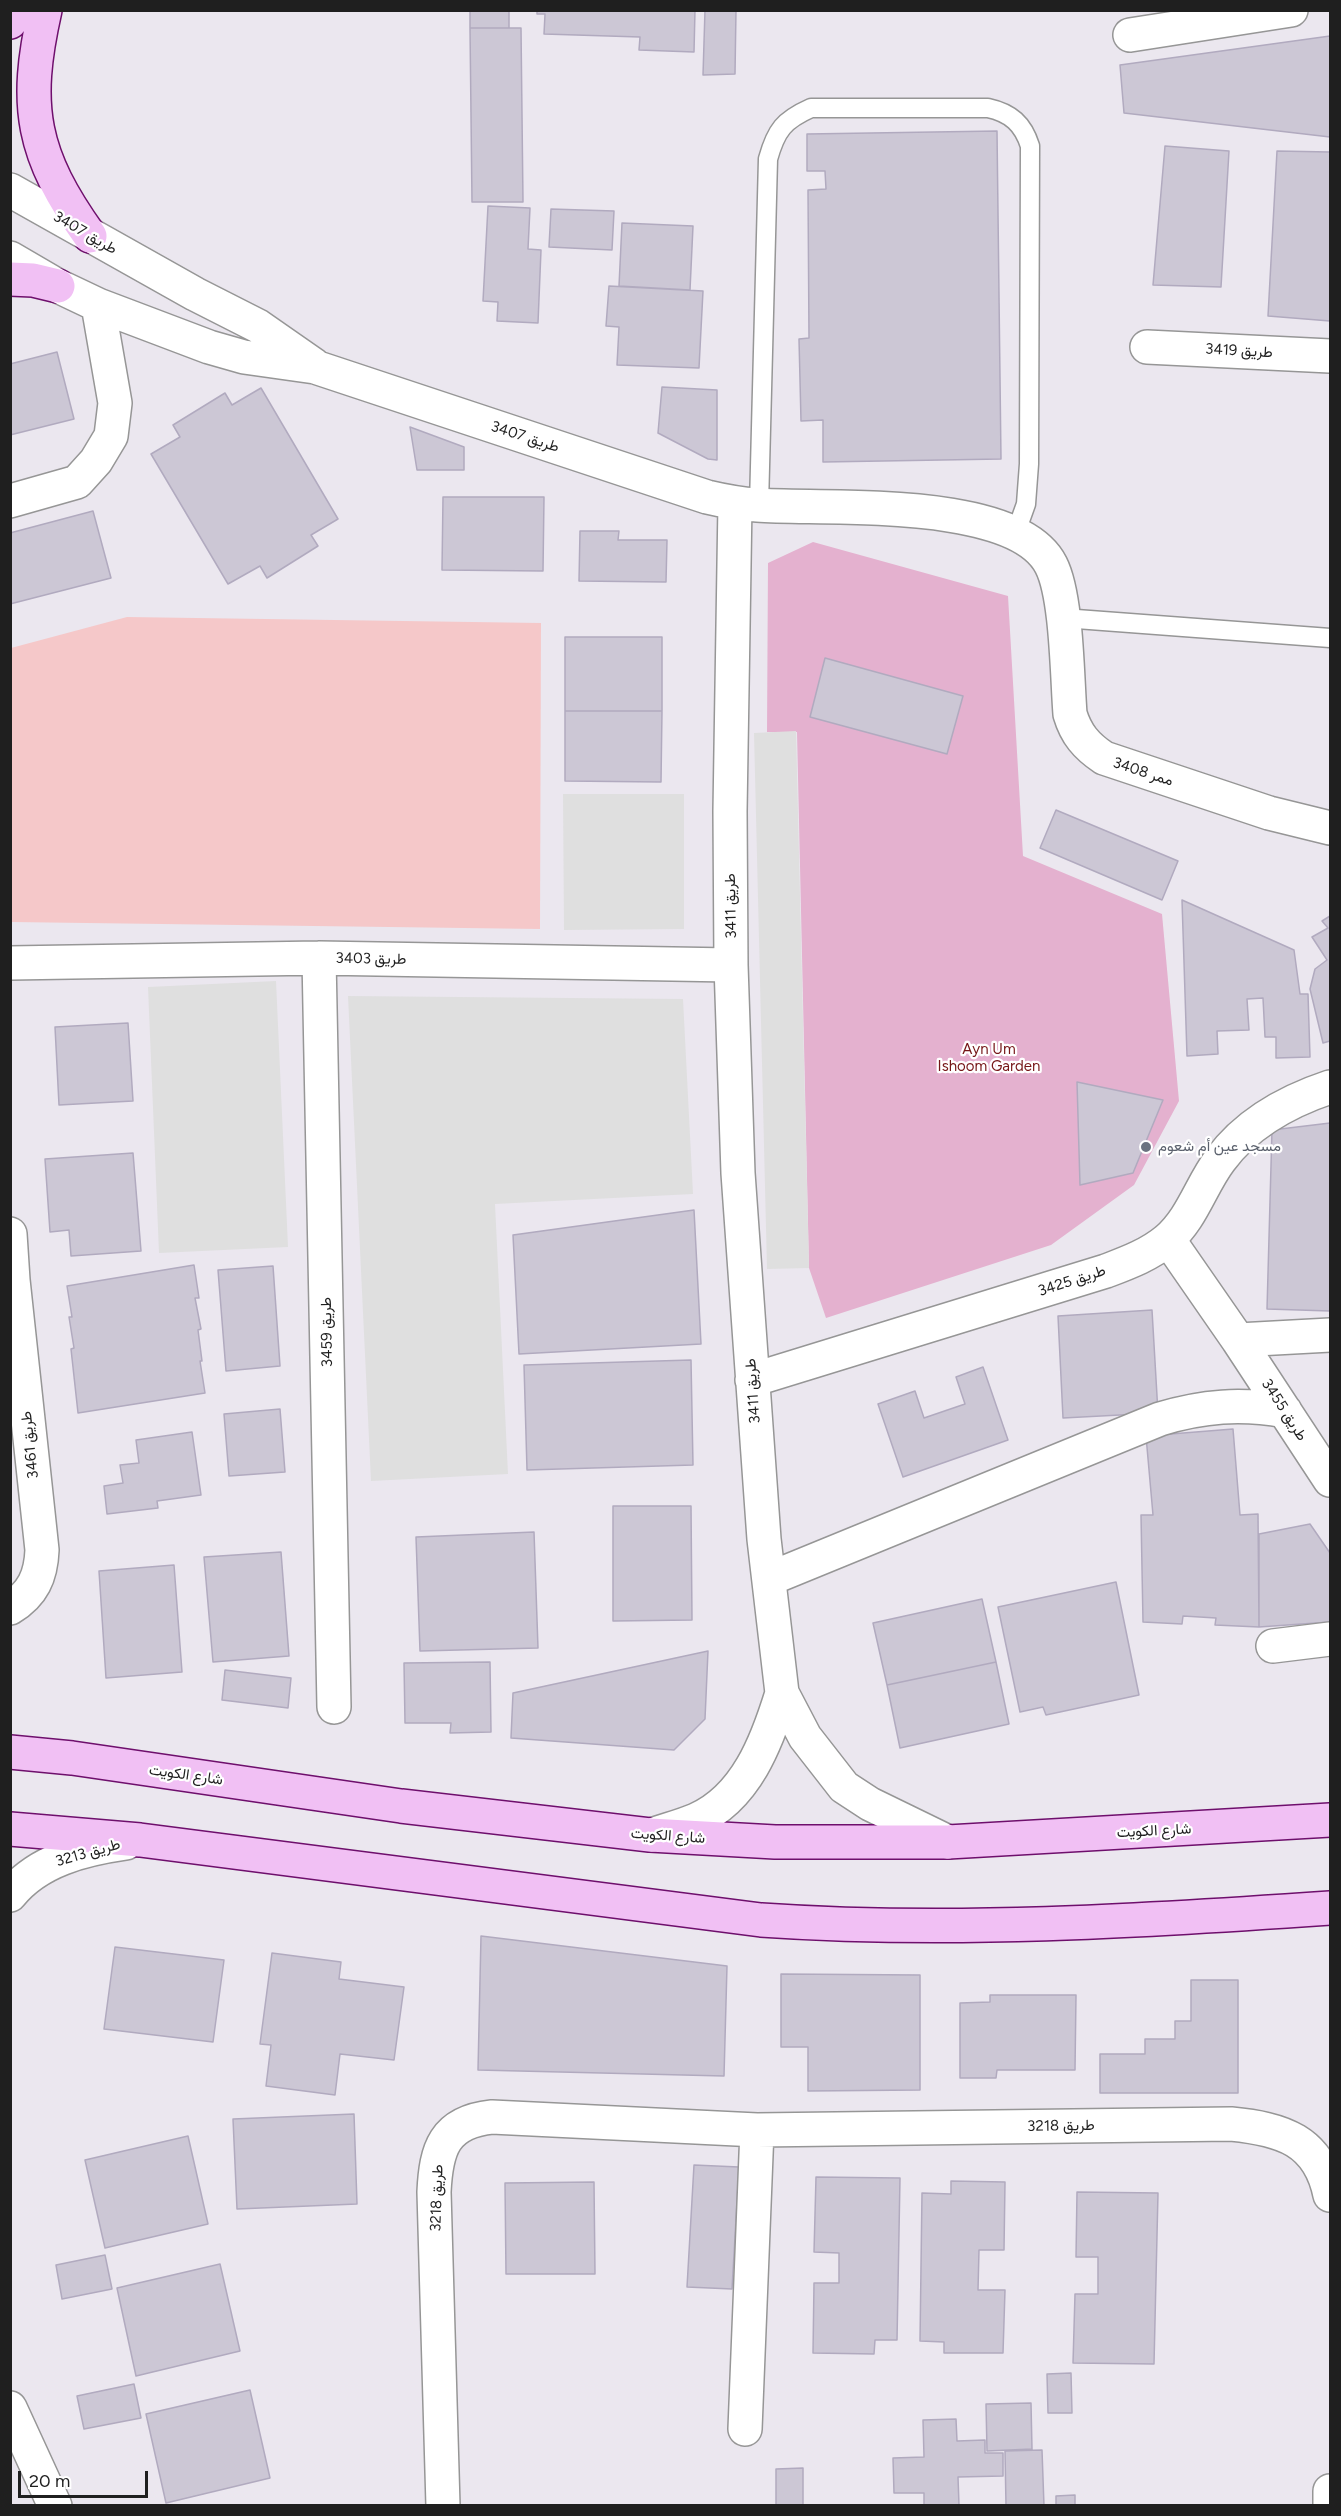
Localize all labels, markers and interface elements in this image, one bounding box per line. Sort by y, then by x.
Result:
street label: طريق 3407 [50,208,120,258]
street label: طريق 3419 [1205,340,1273,362]
street label: طريق 3407 [489,418,561,456]
street label: ممر 3408 [1111,754,1175,790]
street label: طريق 3411 [721,873,741,939]
street label: طريق 3403 [335,949,407,969]
park label: Ayn Um Ishoom Garden [938,1041,1040,1076]
place label: مسجد عين أم شعوم [1158,1138,1281,1156]
marker: مسجد عين أم شعوم [1139,1140,1153,1154]
street label: طريق 3425 [1036,1262,1108,1300]
street label: طريق 3459 [317,1297,337,1367]
street label: طريق 3411 [742,1358,764,1424]
street label: طريق 3455 [1257,1376,1311,1444]
street label: طريق 3461 [18,1410,42,1480]
street label: شارع الكويت [148,1761,224,1789]
street label: شارع الكويت [1116,1820,1192,1842]
street label: شارع الكويت [630,1824,706,1848]
street label: طريق 3213 [54,1835,122,1871]
street label: طريق 3218 [1027,2116,1095,2136]
street label: طريق 3218 [427,2164,447,2232]
scale bar [21,2459,152,2497]
text: 20 m [29,2470,70,2492]

